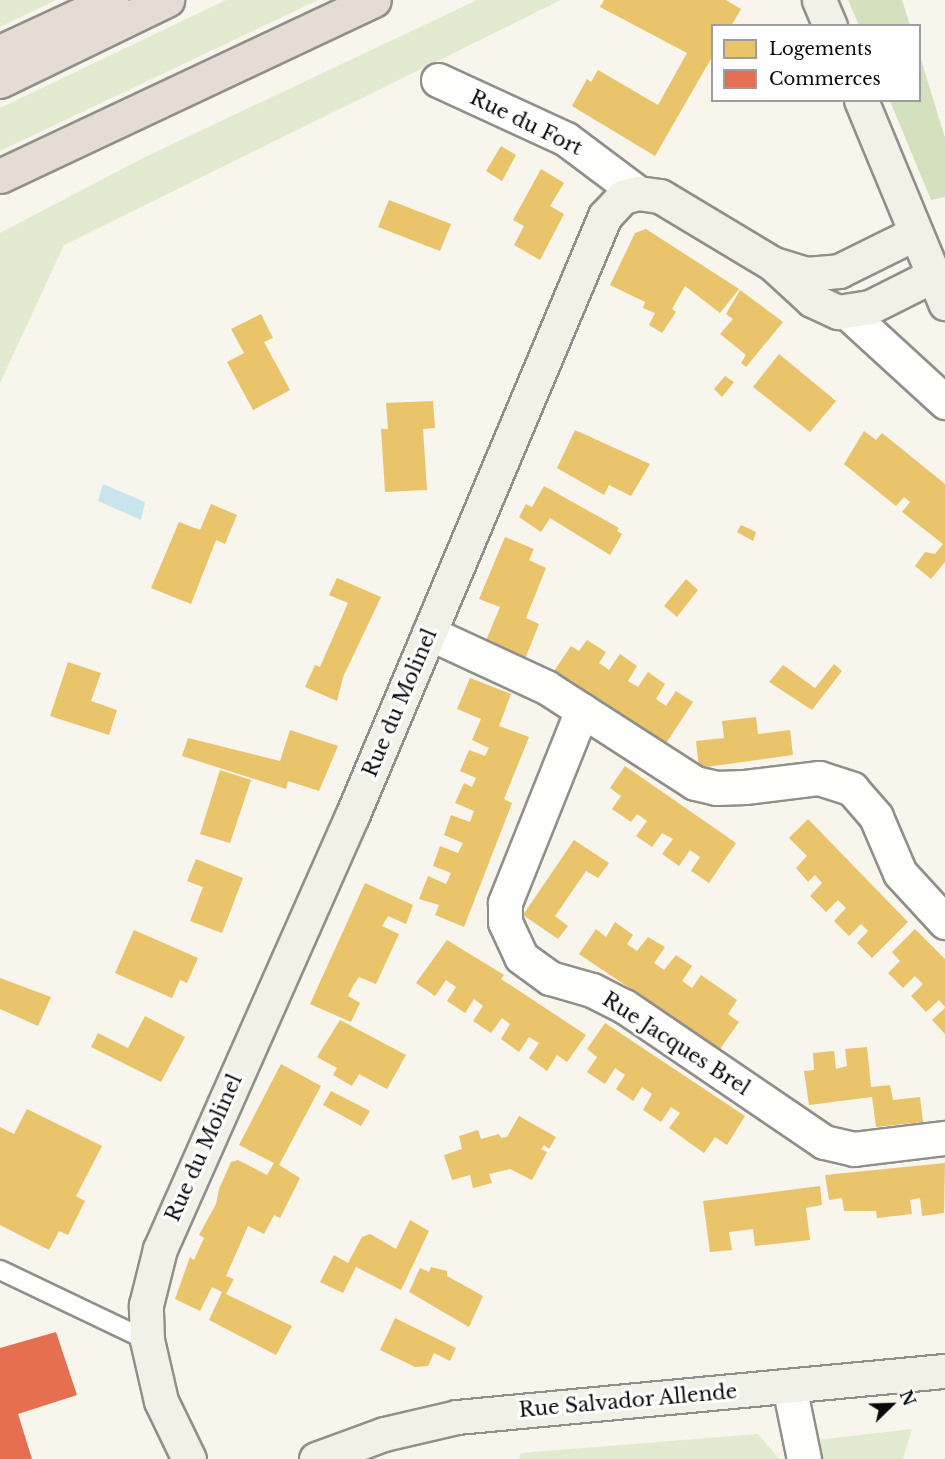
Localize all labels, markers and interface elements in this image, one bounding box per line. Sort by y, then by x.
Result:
legend [711,24,921,102]
text: Logements [769,38,872,60]
text: Commerces [769,68,881,90]
street label: Rue du Fort [466,86,586,160]
street label: Rue du Molinel [358,625,442,781]
street label: Rue Jacques Brel [598,987,754,1101]
street label: Rue du Molinel [161,1071,247,1225]
north arrow [861,1375,921,1435]
street label: Rue Salvador Allende [517,1379,739,1423]
text: N [895,1387,920,1409]

